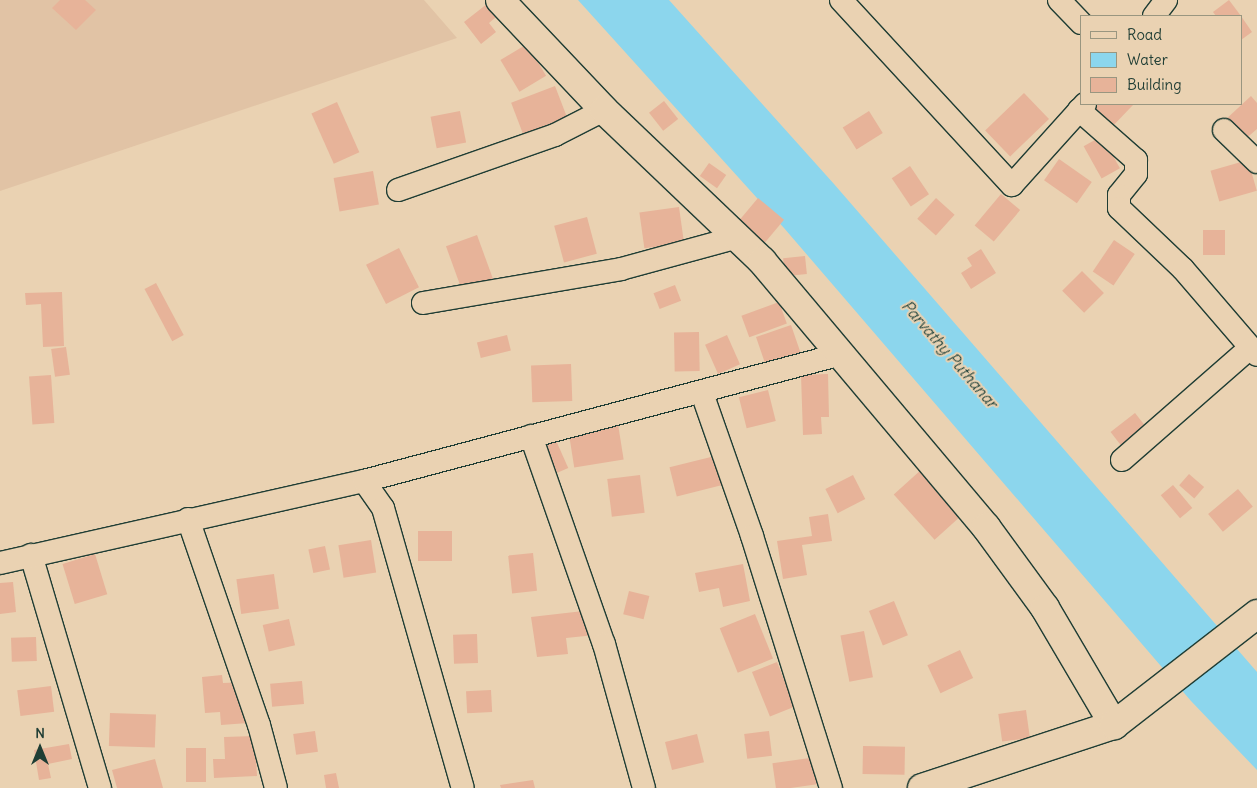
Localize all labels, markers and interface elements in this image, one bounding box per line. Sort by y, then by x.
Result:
legend [1080,15,1242,105]
text: Road [1127,25,1162,44]
text: Water [1127,50,1168,69]
text: Building [1127,75,1182,94]
water label: Parvathy Puthanar [898,296,1002,412]
north arrow [15,723,65,773]
text: N [35,724,45,742]

